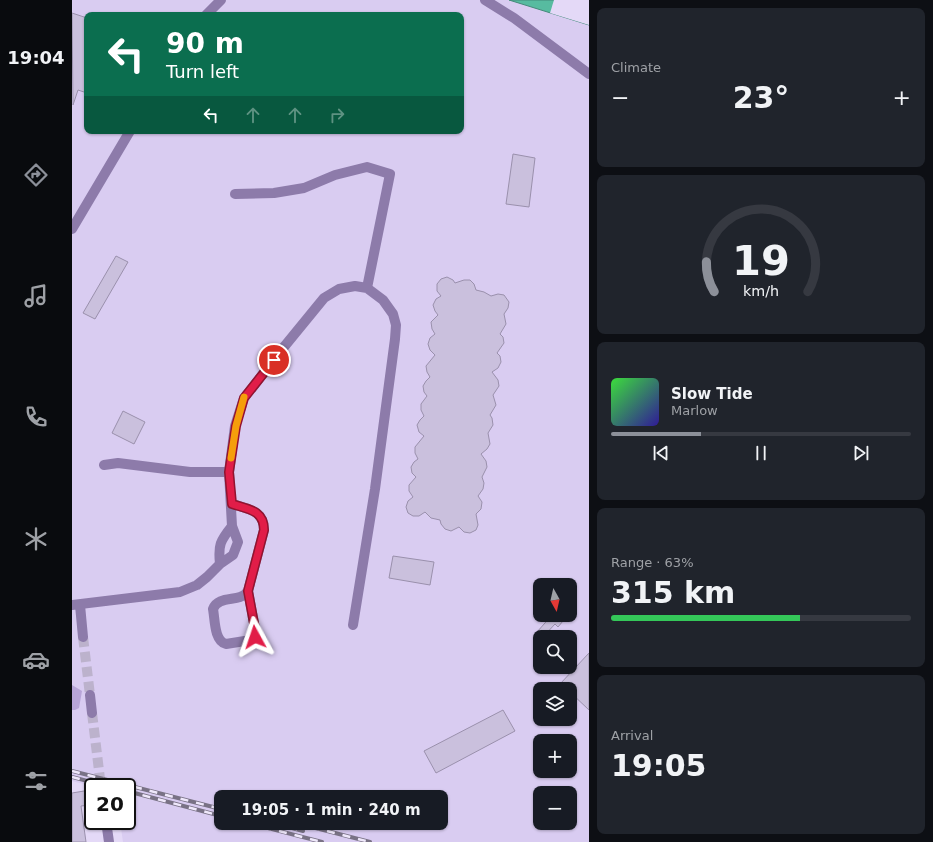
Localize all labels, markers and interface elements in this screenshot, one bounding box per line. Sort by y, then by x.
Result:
text: 90 m [166,27,244,60]
icon: left [100,28,152,80]
text: 19:04 [7,47,65,68]
text: Climate [611,60,661,75]
text: Turn left [166,61,239,82]
text: 23° [733,80,789,115]
text: − [611,85,629,110]
text: + [893,85,911,110]
icon: left [200,104,222,126]
icon: ahead [242,104,264,126]
icon: ahead [284,104,306,126]
icon: right [326,104,348,126]
icon: directions [22,161,50,189]
text: 19 [732,236,790,285]
icon: music [22,282,50,310]
text: km/h [743,283,779,299]
pin [257,343,291,377]
icon: arrive [263,349,285,371]
text: Slow Tide [671,385,753,403]
icon: phone [22,403,50,431]
text: Marlow [671,403,718,418]
icon: previous [650,442,672,464]
icon: pause [750,442,772,464]
icon: next [850,442,872,464]
icon: climate [22,525,50,553]
text: Range · 63% [611,555,694,570]
text: 315 km [611,575,735,610]
north arrow [533,578,577,622]
map controls [533,578,577,830]
position arrow [234,616,276,658]
button: search [533,630,577,674]
icon: car [22,646,50,674]
button: layers [533,682,577,726]
text: Arrival [611,728,653,743]
button: + [533,734,577,778]
text: 19:05 [611,748,707,783]
icon: filters [22,767,50,795]
speed limit sign: 20 [84,778,136,830]
button: − [533,786,577,830]
text: 19:05 · 1 min · 240 m [241,801,421,819]

